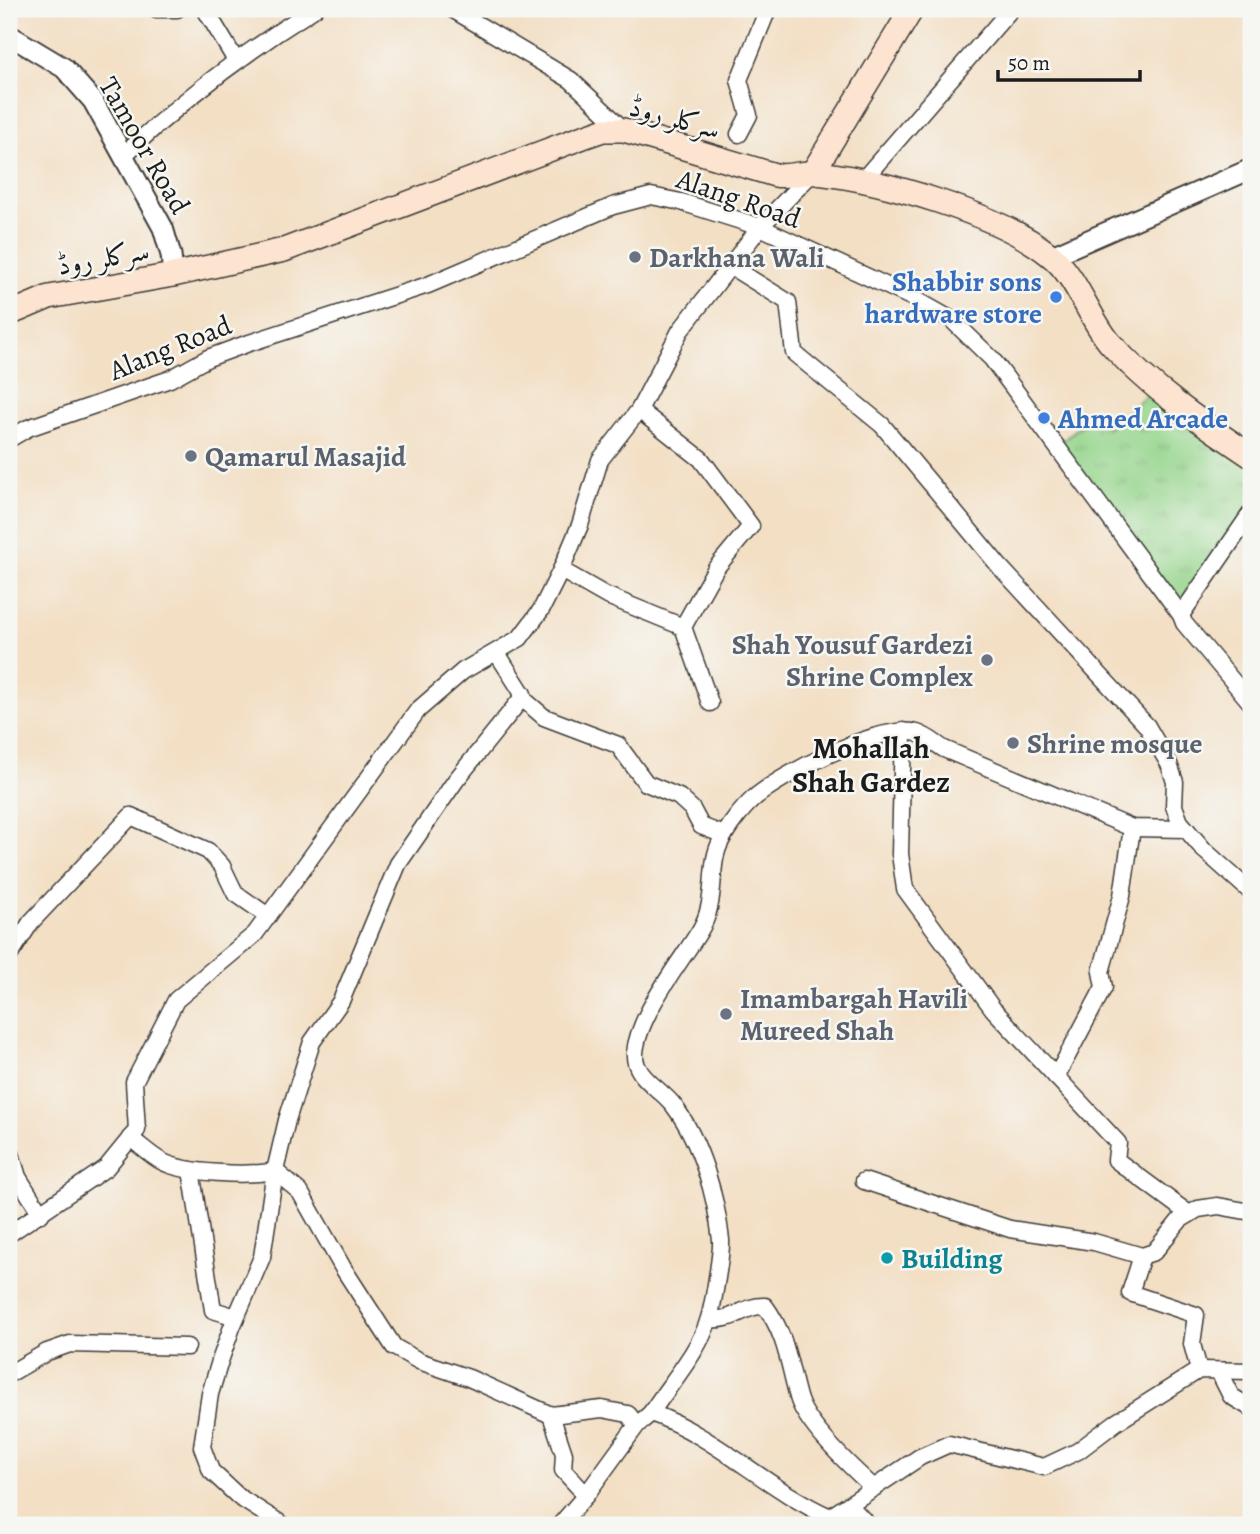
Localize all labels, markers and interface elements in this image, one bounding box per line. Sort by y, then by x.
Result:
scale bar [998,38,1139,82]
text: 50 m [1008,49,1050,77]
street label: Tamoor Road [90,70,199,222]
street label: سرکلر روڈ [625,88,725,148]
street label: Alang Road [671,160,807,238]
street label: سرکلر روڈ [54,231,152,285]
place label: Darkhana Wali [649,239,824,277]
marker: Darkhana Wali [627,249,643,265]
place label: Shabbir sons hardware store [865,263,1042,333]
marker: Shabbir sons hardware store [1048,289,1064,305]
street label: Alang Road [103,306,238,390]
place label: Ahmed Arcade [1057,400,1228,438]
marker: Ahmed Arcade [1036,410,1052,426]
place label: Qamarul Masajid [205,438,407,476]
marker: Qamarul Masajid [183,448,199,464]
place label: Shah Yousuf Gardezi Shrine Complex [732,626,973,696]
marker: Shah Yousuf Gardezi Shrine Complex [979,652,995,668]
place label: Shrine mosque [1027,725,1202,763]
district label: Mohallah Shah Gardez [792,728,950,802]
marker: Shrine mosque [1005,735,1021,751]
place label: Imambargah Havili Mureed Shah [740,980,968,1050]
marker: Imambargah Havili Mureed Shah [718,1006,734,1022]
place label: Building [901,1240,1003,1278]
marker: Building [879,1250,895,1266]

